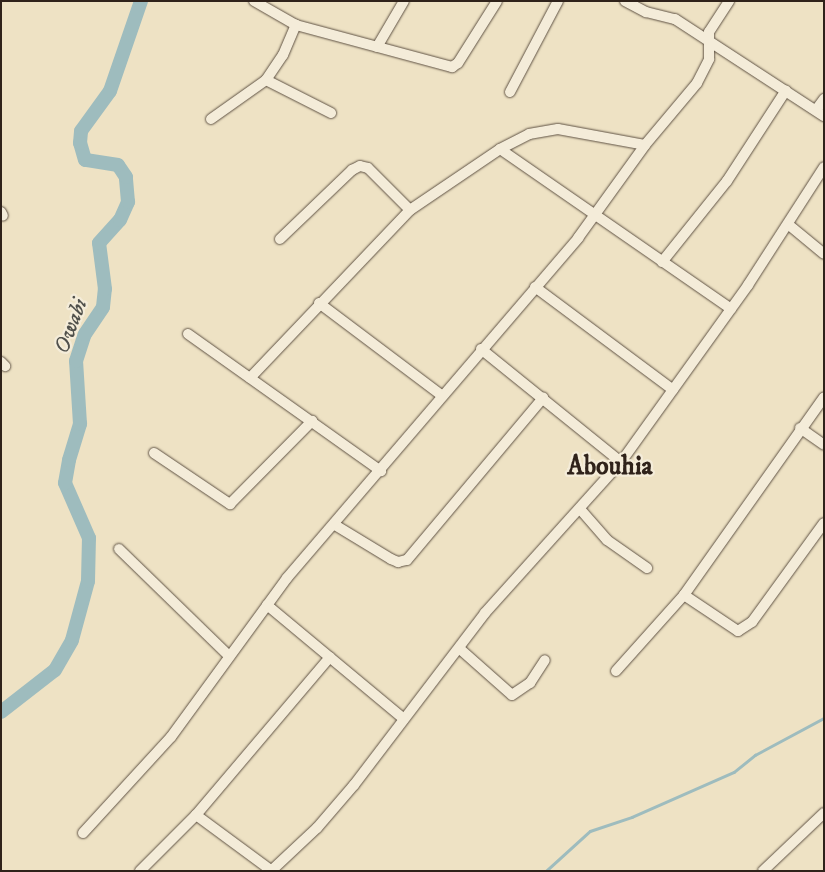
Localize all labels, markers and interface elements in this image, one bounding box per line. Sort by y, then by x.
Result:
water label: Owabi [48,295,94,357]
district label: Abouhia [567,451,653,483]

